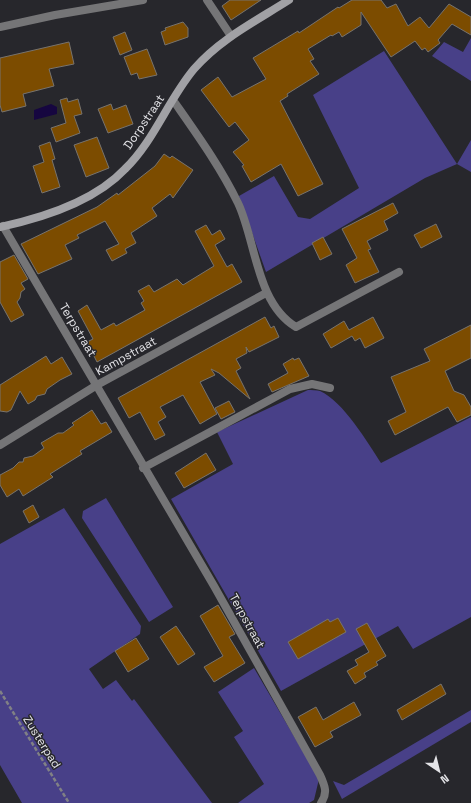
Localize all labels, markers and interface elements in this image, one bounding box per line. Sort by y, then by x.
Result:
street label: Dorpstraat [120,92,168,152]
street label: Terpstraat [56,300,100,360]
street label: Kampstraat [93,333,159,379]
street label: Terpstraat [225,591,269,651]
street label: Zusterpad [19,713,65,771]
north arrow [419,751,459,791]
text: N [438,771,452,787]

